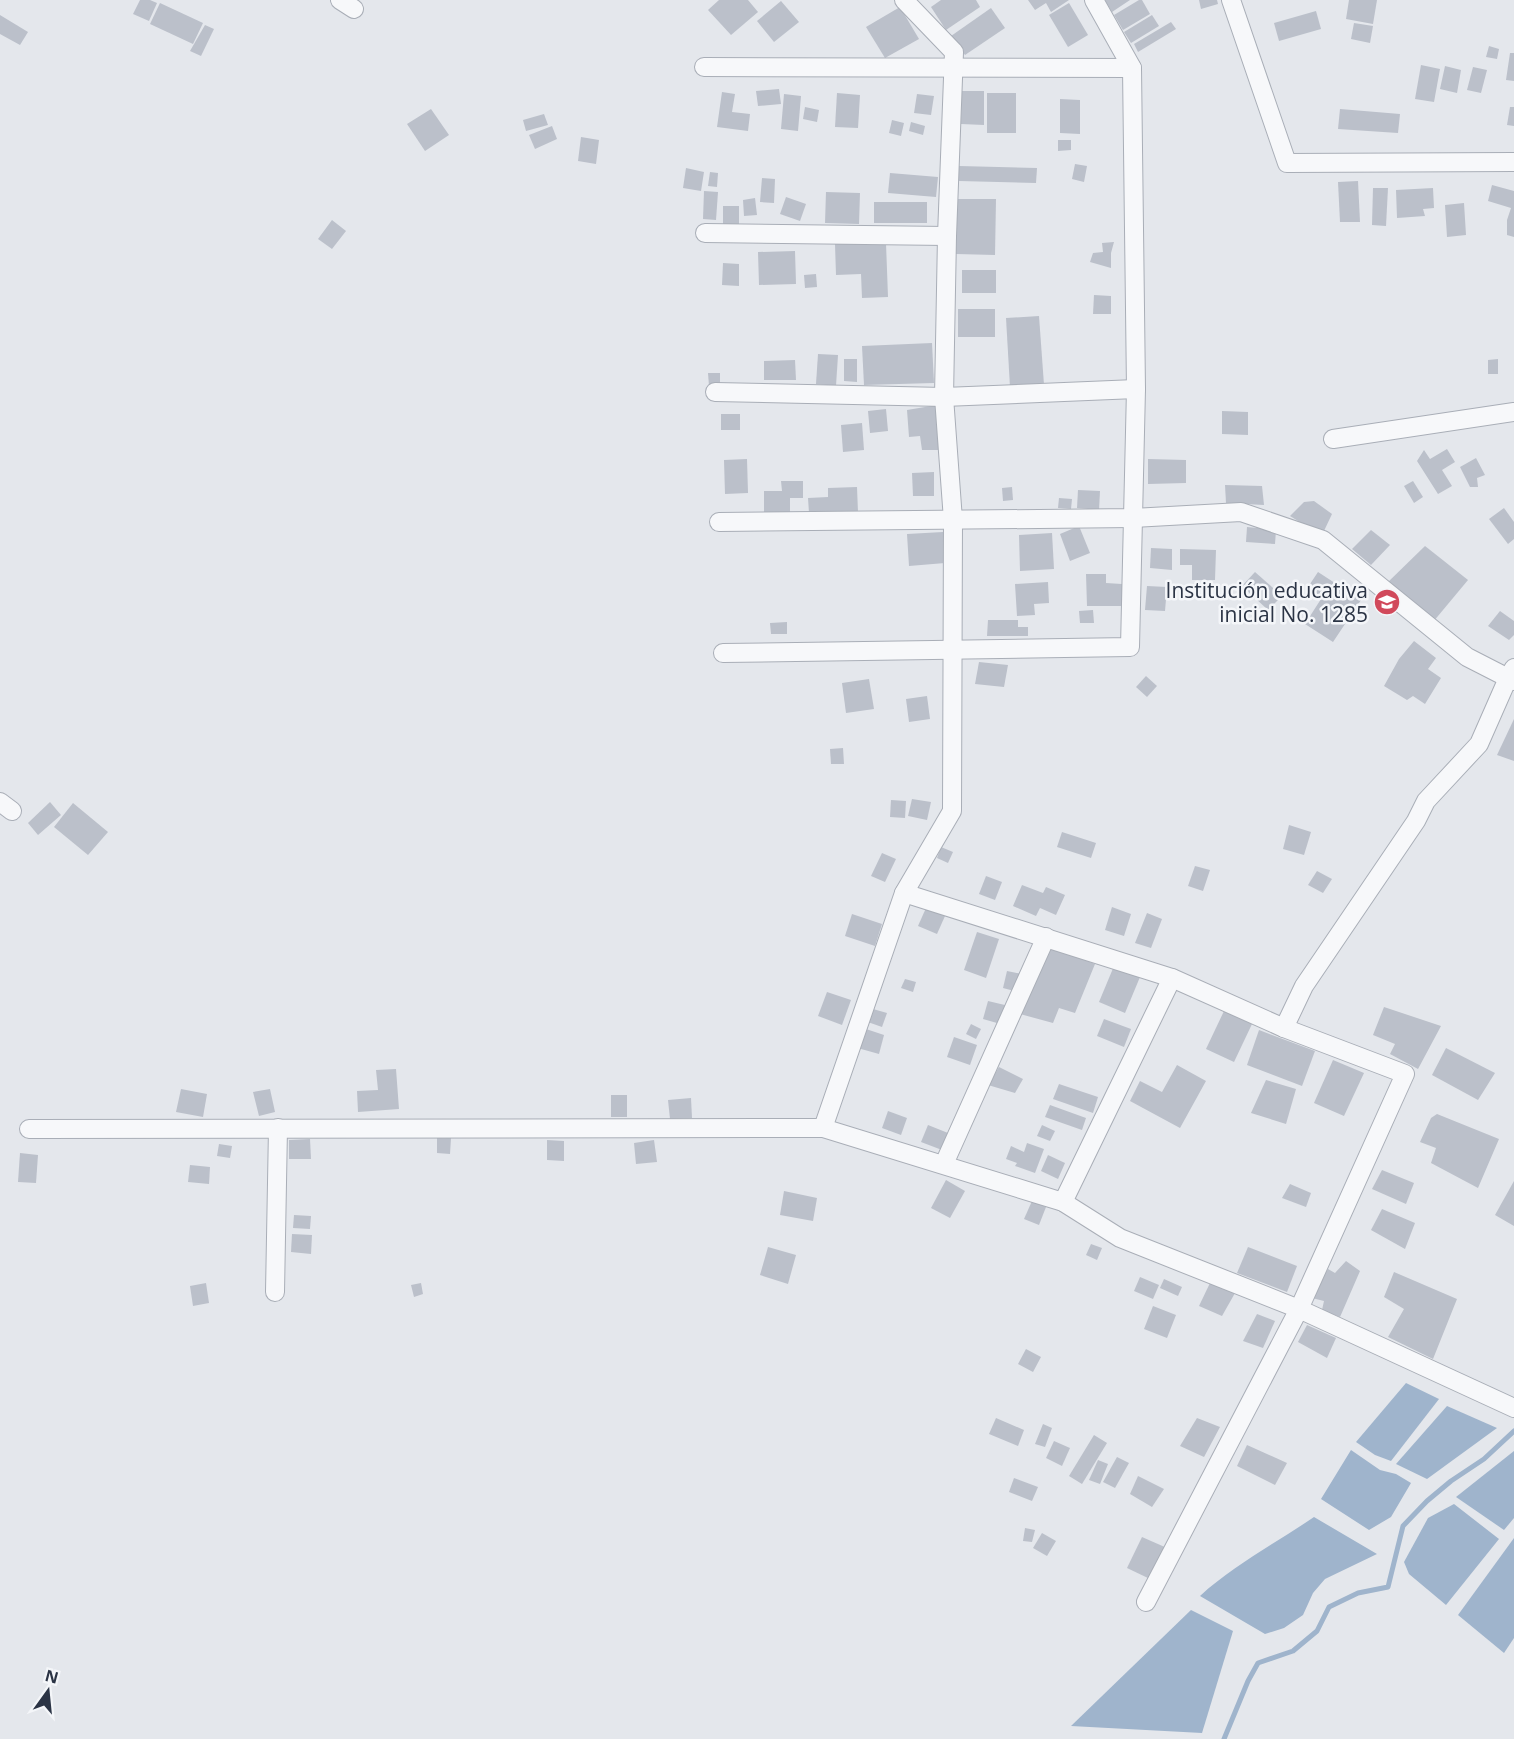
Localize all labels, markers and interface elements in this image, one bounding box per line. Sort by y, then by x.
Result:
place label: Institución educativa inicial No. 1285 [1166,576,1368,628]
school or university icon: Institución educativa inicial No. 1285 [1372,587,1402,617]
north arrow [18,1661,78,1721]
text: N [43,1664,61,1689]

